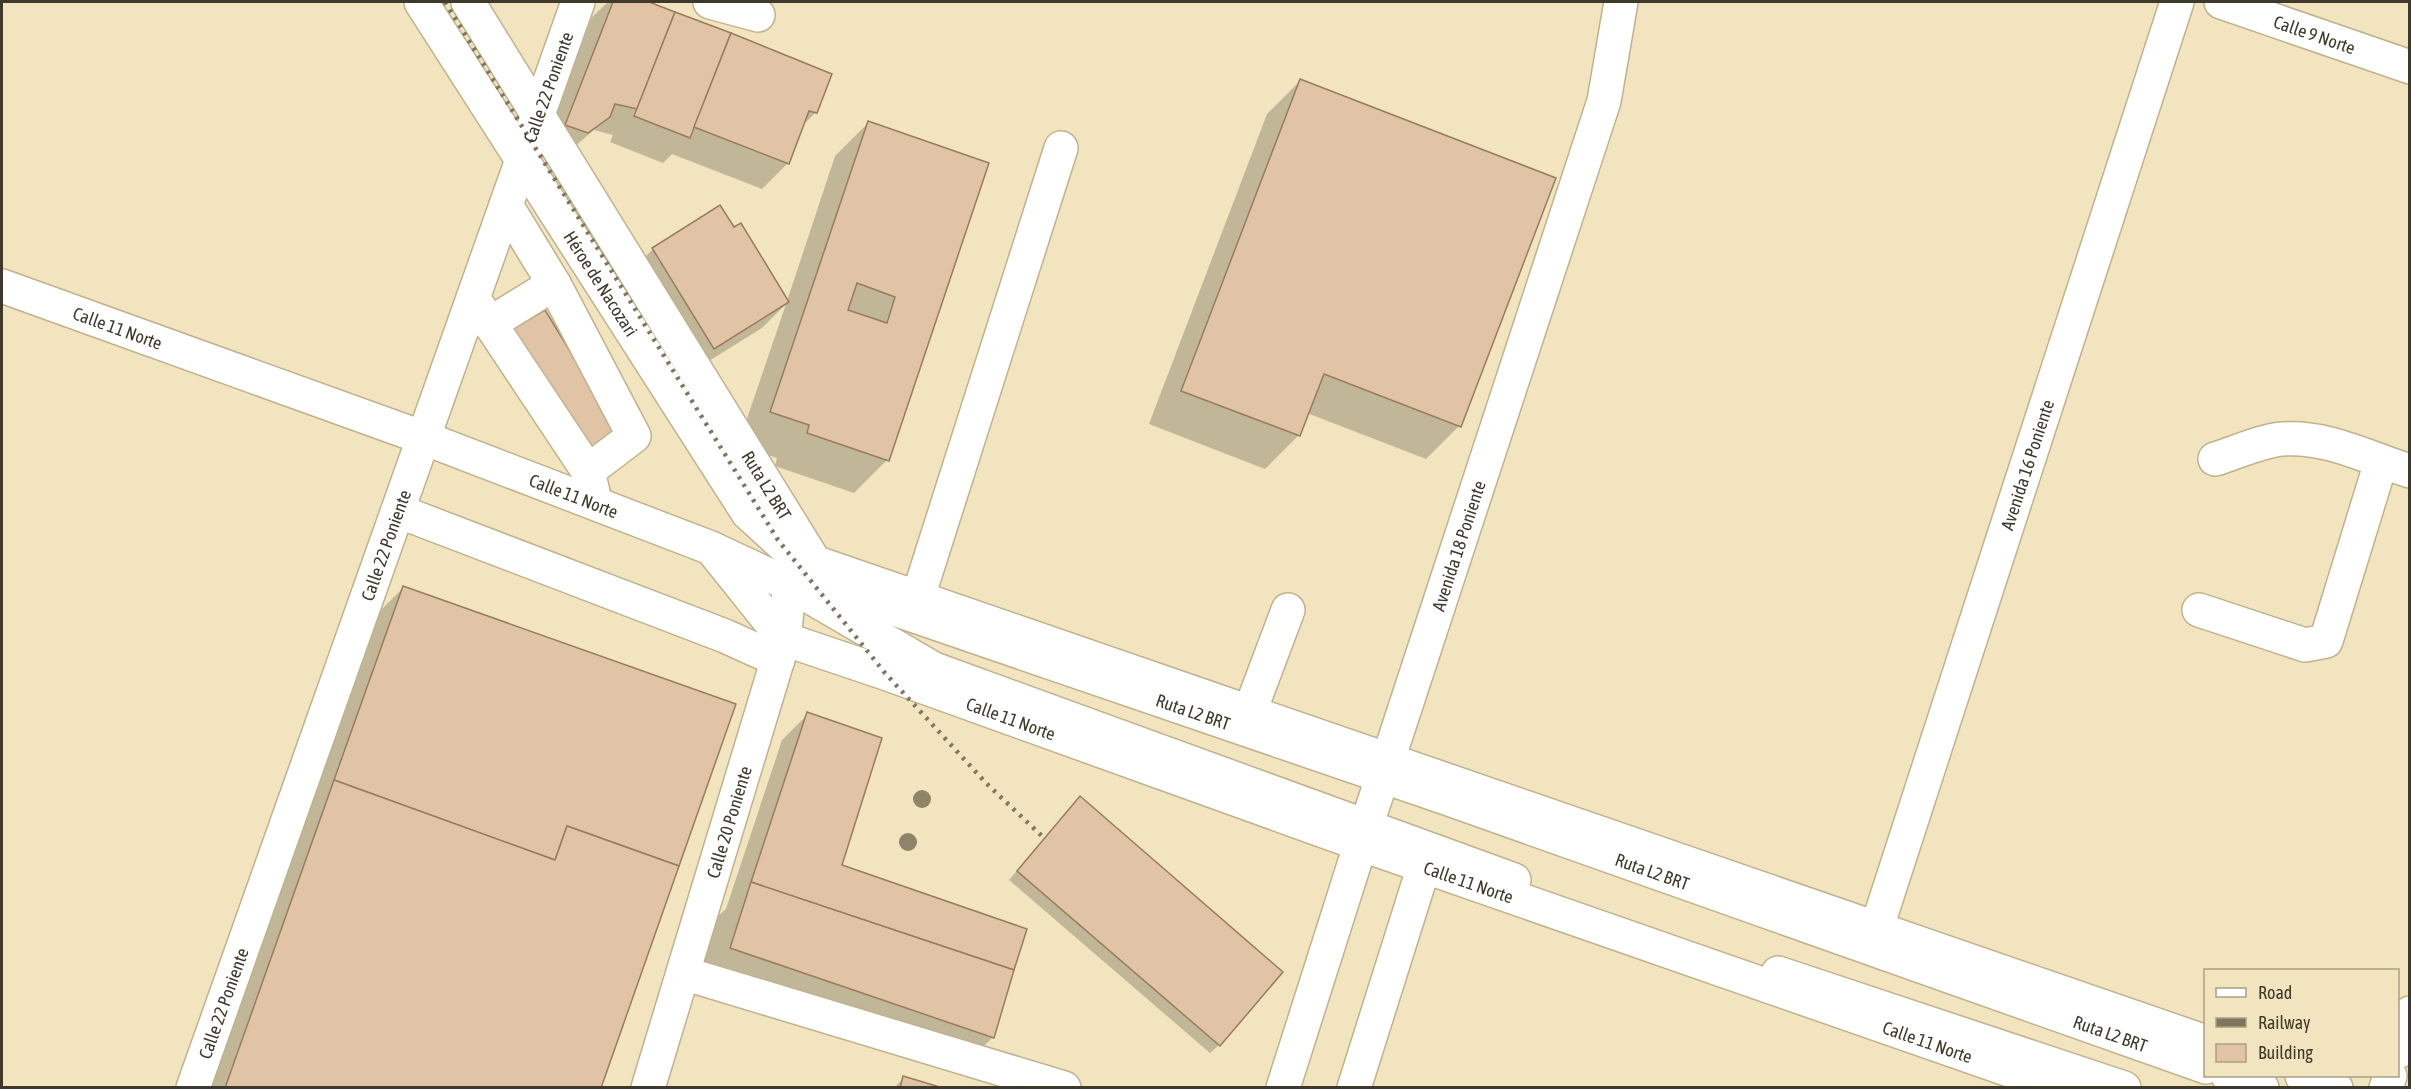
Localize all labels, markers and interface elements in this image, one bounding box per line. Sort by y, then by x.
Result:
street label: Calle 9 Norte [2271,10,2358,58]
street label: Calle 22 Poniente [519,29,577,145]
street label: Héroe de Nacozari [560,227,642,340]
street label: Calle 11 Norte [70,302,165,353]
street label: Avenida 16 Poniente [1996,397,2058,533]
street label: Ruta L2 BRT [738,447,796,523]
street label: Calle 11 Norte [526,469,621,522]
street label: Avenida 18 Poniente [1427,478,1489,614]
street label: Calle 22 Poniente [356,487,415,603]
street label: Ruta L2 BRT [1153,689,1233,734]
street label: Calle 11 Norte [963,693,1058,744]
street label: Calle 20 Poniente [702,763,755,881]
street label: Ruta L2 BRT [1613,848,1692,894]
street label: Calle 11 Norte [1421,857,1516,907]
street label: Calle 22 Poniente [194,945,252,1061]
legend [2204,969,2399,1077]
text: Road [2258,982,2292,1003]
street label: Ruta L2 BRT [2071,1010,2150,1056]
text: Railway [2258,1012,2310,1033]
street label: Calle 11 Norte [1880,1016,1975,1067]
text: Building [2258,1042,2313,1063]

